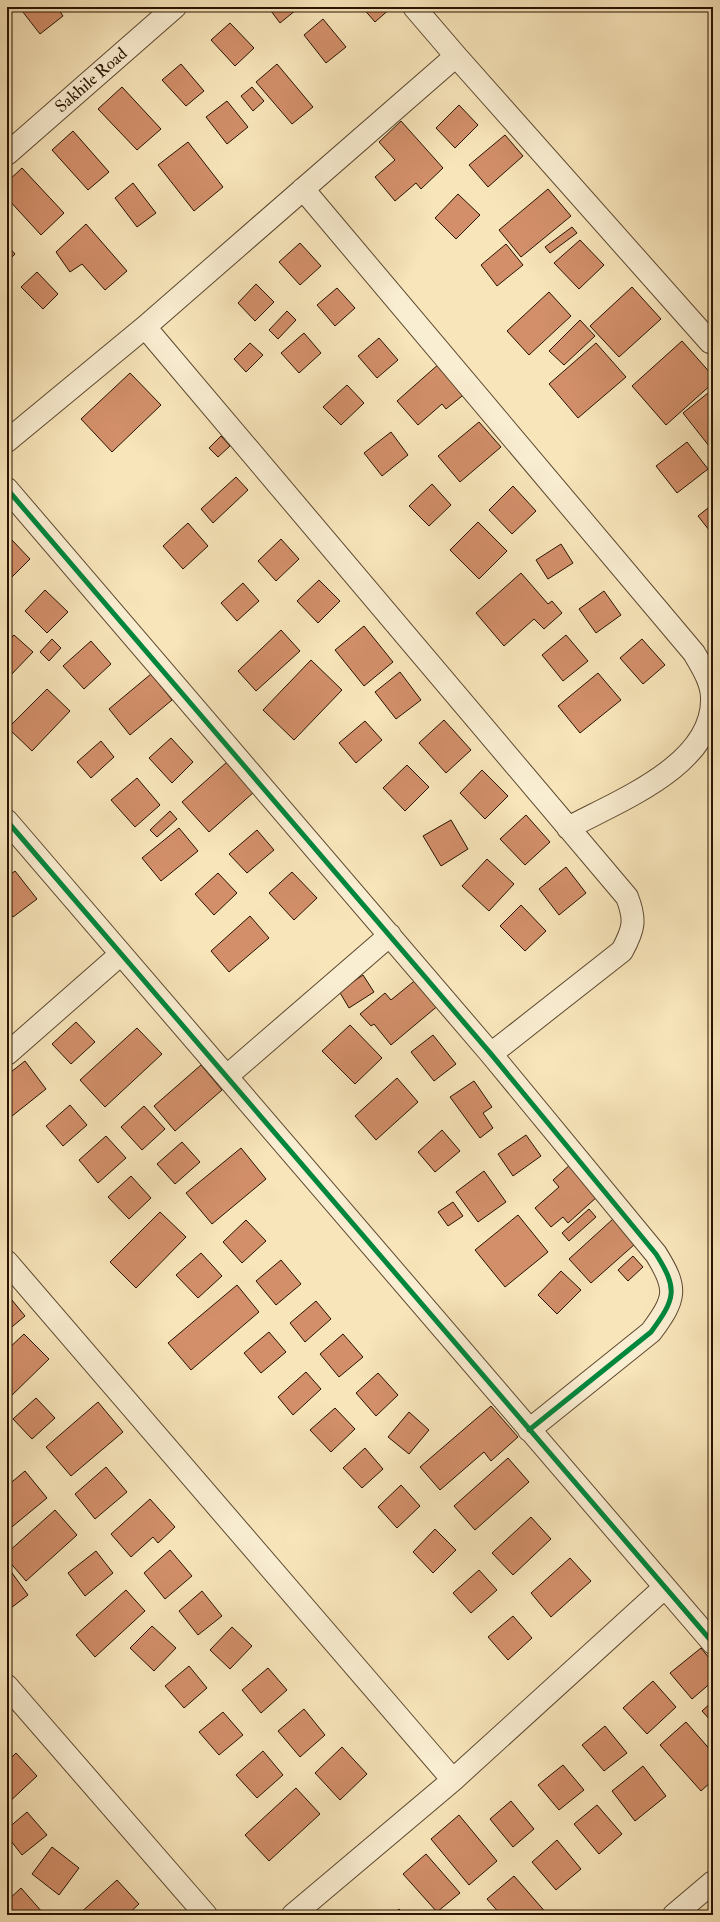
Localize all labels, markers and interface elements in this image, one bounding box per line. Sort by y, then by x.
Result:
street label: Sakhile Road [51,43,132,117]

